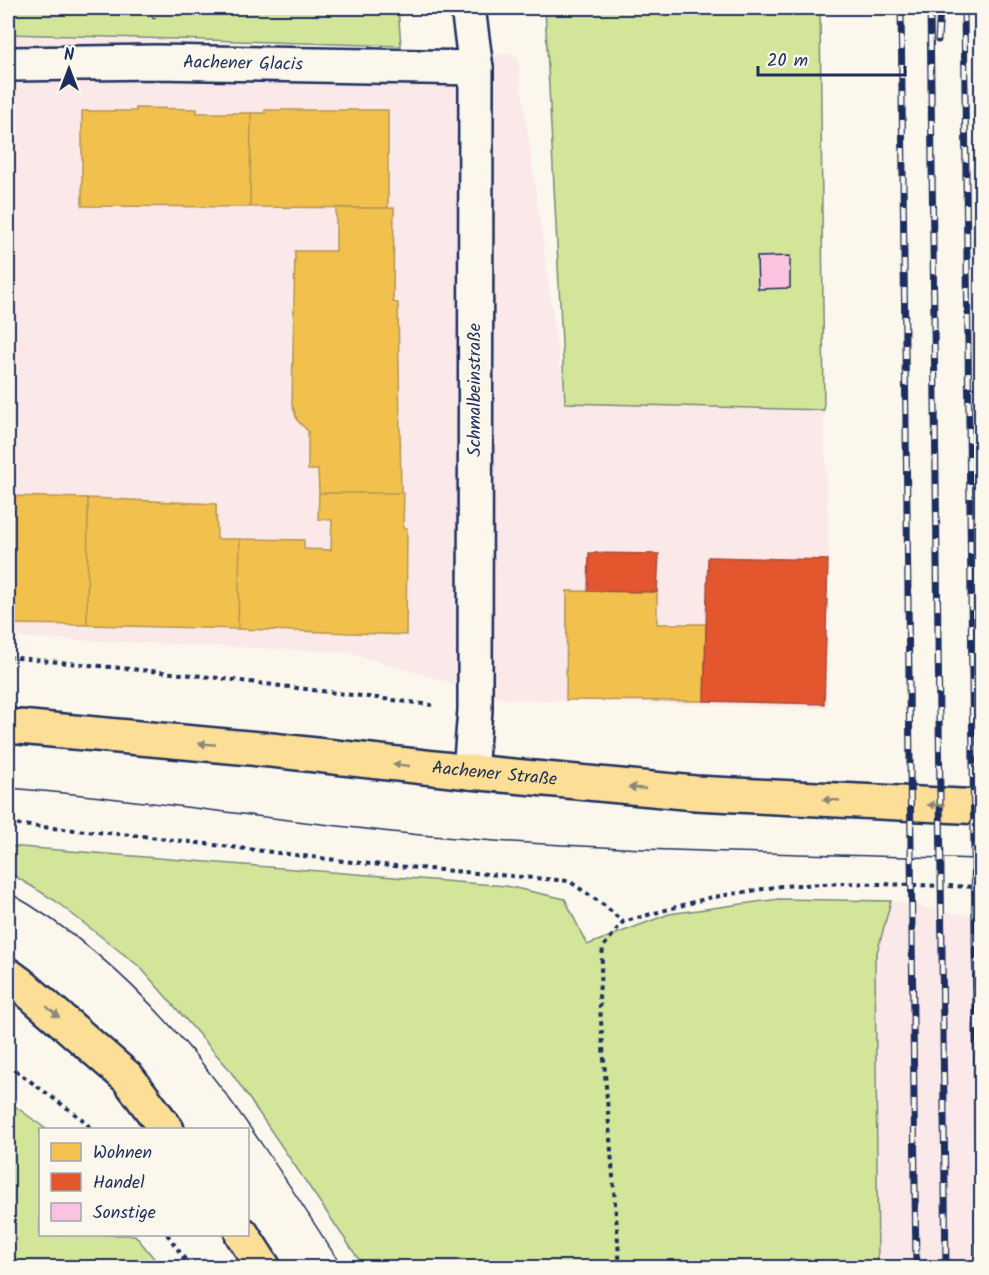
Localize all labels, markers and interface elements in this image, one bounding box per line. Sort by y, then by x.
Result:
north arrow [39,39,99,99]
scale bar [758,39,905,77]
text: N [64,43,74,68]
text: 20 m [767,47,808,76]
street label: Aachener Glacis [183,48,304,79]
street label: Schmalbeinstraße [461,323,490,457]
one-way arrow [197,739,216,749]
street label: Aachener Straße [430,753,559,795]
one-way arrow [391,760,410,769]
one-way arrow [627,783,646,793]
one-way arrow [822,796,841,805]
one-way arrow [926,801,945,810]
one-way arrow [45,1006,61,1019]
legend [39,1128,249,1236]
text: Wohnen [93,1139,152,1168]
text: Handel [93,1169,145,1198]
text: Sonstige [93,1199,156,1228]

